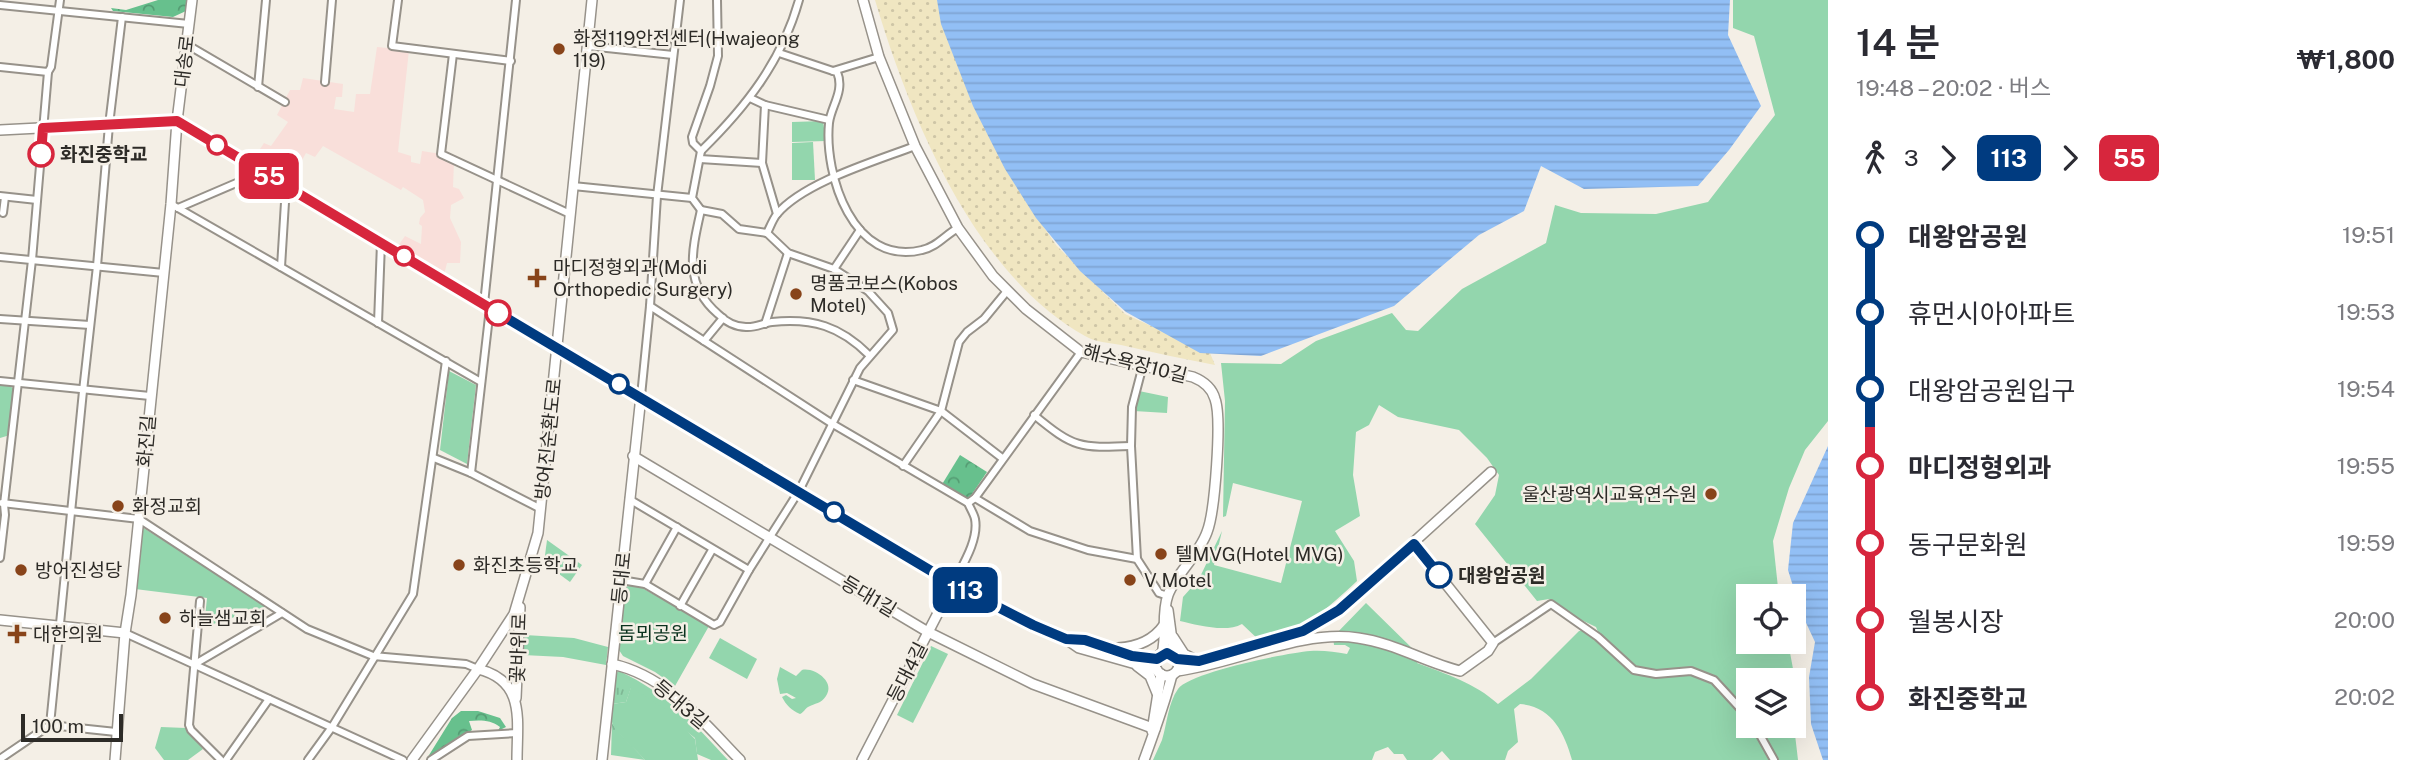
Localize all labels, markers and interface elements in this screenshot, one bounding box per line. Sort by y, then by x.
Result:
text: 14 분 [1856,20,1940,65]
place label: 화정119안전센터(Hwajeong 119) [573,27,800,71]
street label: 대송로 [170,34,198,88]
marker: 화정119안전센터(Hwajeong 119) [551,41,567,57]
text: ₩1,800 [2297,44,2395,75]
text: 19:48 – 20:02 · 버스 [1856,74,2051,101]
unlabelled marker [207,135,227,155]
icon: walk [1856,139,1894,177]
icon: forward [1929,139,1967,177]
icon: forward [2051,139,2089,177]
marker: 화진중학교 [28,141,54,167]
place label: 화진중학교 [60,143,147,165]
text: 3 [1904,144,1919,171]
text: 113 [1991,144,2027,172]
text: 55 [2113,144,2145,172]
line badge: 55 [238,153,300,199]
text: 55 [253,162,285,190]
text: 대왕암공원 [1908,221,2028,252]
text: 19:51 [2342,221,2395,248]
unlabelled marker [394,246,414,266]
place label: 마디정형외과(Modi Orthopedic Surgery) [553,256,733,300]
marker: 마디정형외과(Modi Orthopedic Surgery) [527,268,547,288]
place label: 명품코보스(Kobos Motel) [810,272,958,316]
marker: 명품코보스(Kobos Motel) [788,286,804,302]
text: 휴먼시아아파트 [1908,298,2075,329]
text: 19:53 [2337,298,2395,325]
unlabelled marker [485,300,511,326]
street label: 해수욕장10길 [1081,339,1189,387]
unlabelled marker [609,374,629,394]
text: 대왕암공원입구 [1908,375,2075,406]
text: 19:54 [2337,375,2395,402]
street label: 방어진순환도로 [531,377,565,501]
street label: 화진길 [133,414,159,468]
text: 마디정형외과 [1908,452,2052,483]
text: 19:55 [2337,452,2395,479]
place label: 울산광역시교육연수원 [1522,483,1697,505]
marker: 울산광역시교육연수원 [1703,486,1719,502]
place label: 화정교회 [132,495,202,517]
marker: 화정교회 [110,498,126,514]
unlabelled marker [824,502,844,522]
text: 동구문화원 [1908,529,2028,560]
text: 19:59 [2337,529,2395,556]
place label: 텔MVG(Hotel MVG) [1175,543,1344,565]
marker: 텔MVG(Hotel MVG) [1153,546,1169,562]
street label: 등대로 [607,551,635,605]
place label: 화진초등학교 [473,554,578,576]
marker: 화진초등학교 [451,557,467,573]
place label: 방어진성당 [35,559,122,581]
marker: 방어진성당 [13,562,29,578]
marker: 대왕암공원 [1426,562,1452,588]
place label: 대왕암공원 [1458,564,1545,586]
line badge: 113 [925,567,1005,613]
place label: V Motel [1144,569,1212,591]
street label: 등대1길 [838,571,900,621]
marker: V Motel [1122,572,1138,588]
text: 113 [947,576,983,604]
map controls [1736,584,1806,738]
button: locate [1736,584,1806,654]
text: 월봉시장 [1908,606,2004,637]
text: 20:00 [2334,606,2395,633]
place label: 하늘샘교회 [179,607,266,629]
marker: 하늘샘교회 [157,610,173,626]
street label: 꽃바위로 [506,613,530,683]
park label: 돔뫼공원 [618,622,688,644]
place label: 대한의원 [33,623,103,645]
marker: 대한의원 [7,624,27,644]
street label: 등대4길 [883,638,931,706]
button: layers [1736,668,1806,738]
street label: 등대3길 [649,675,713,733]
text: 화진중학교 [1908,683,2028,714]
text: 20:02 [2334,683,2395,710]
scale bar [21,711,122,743]
text: 100 m [32,715,84,737]

